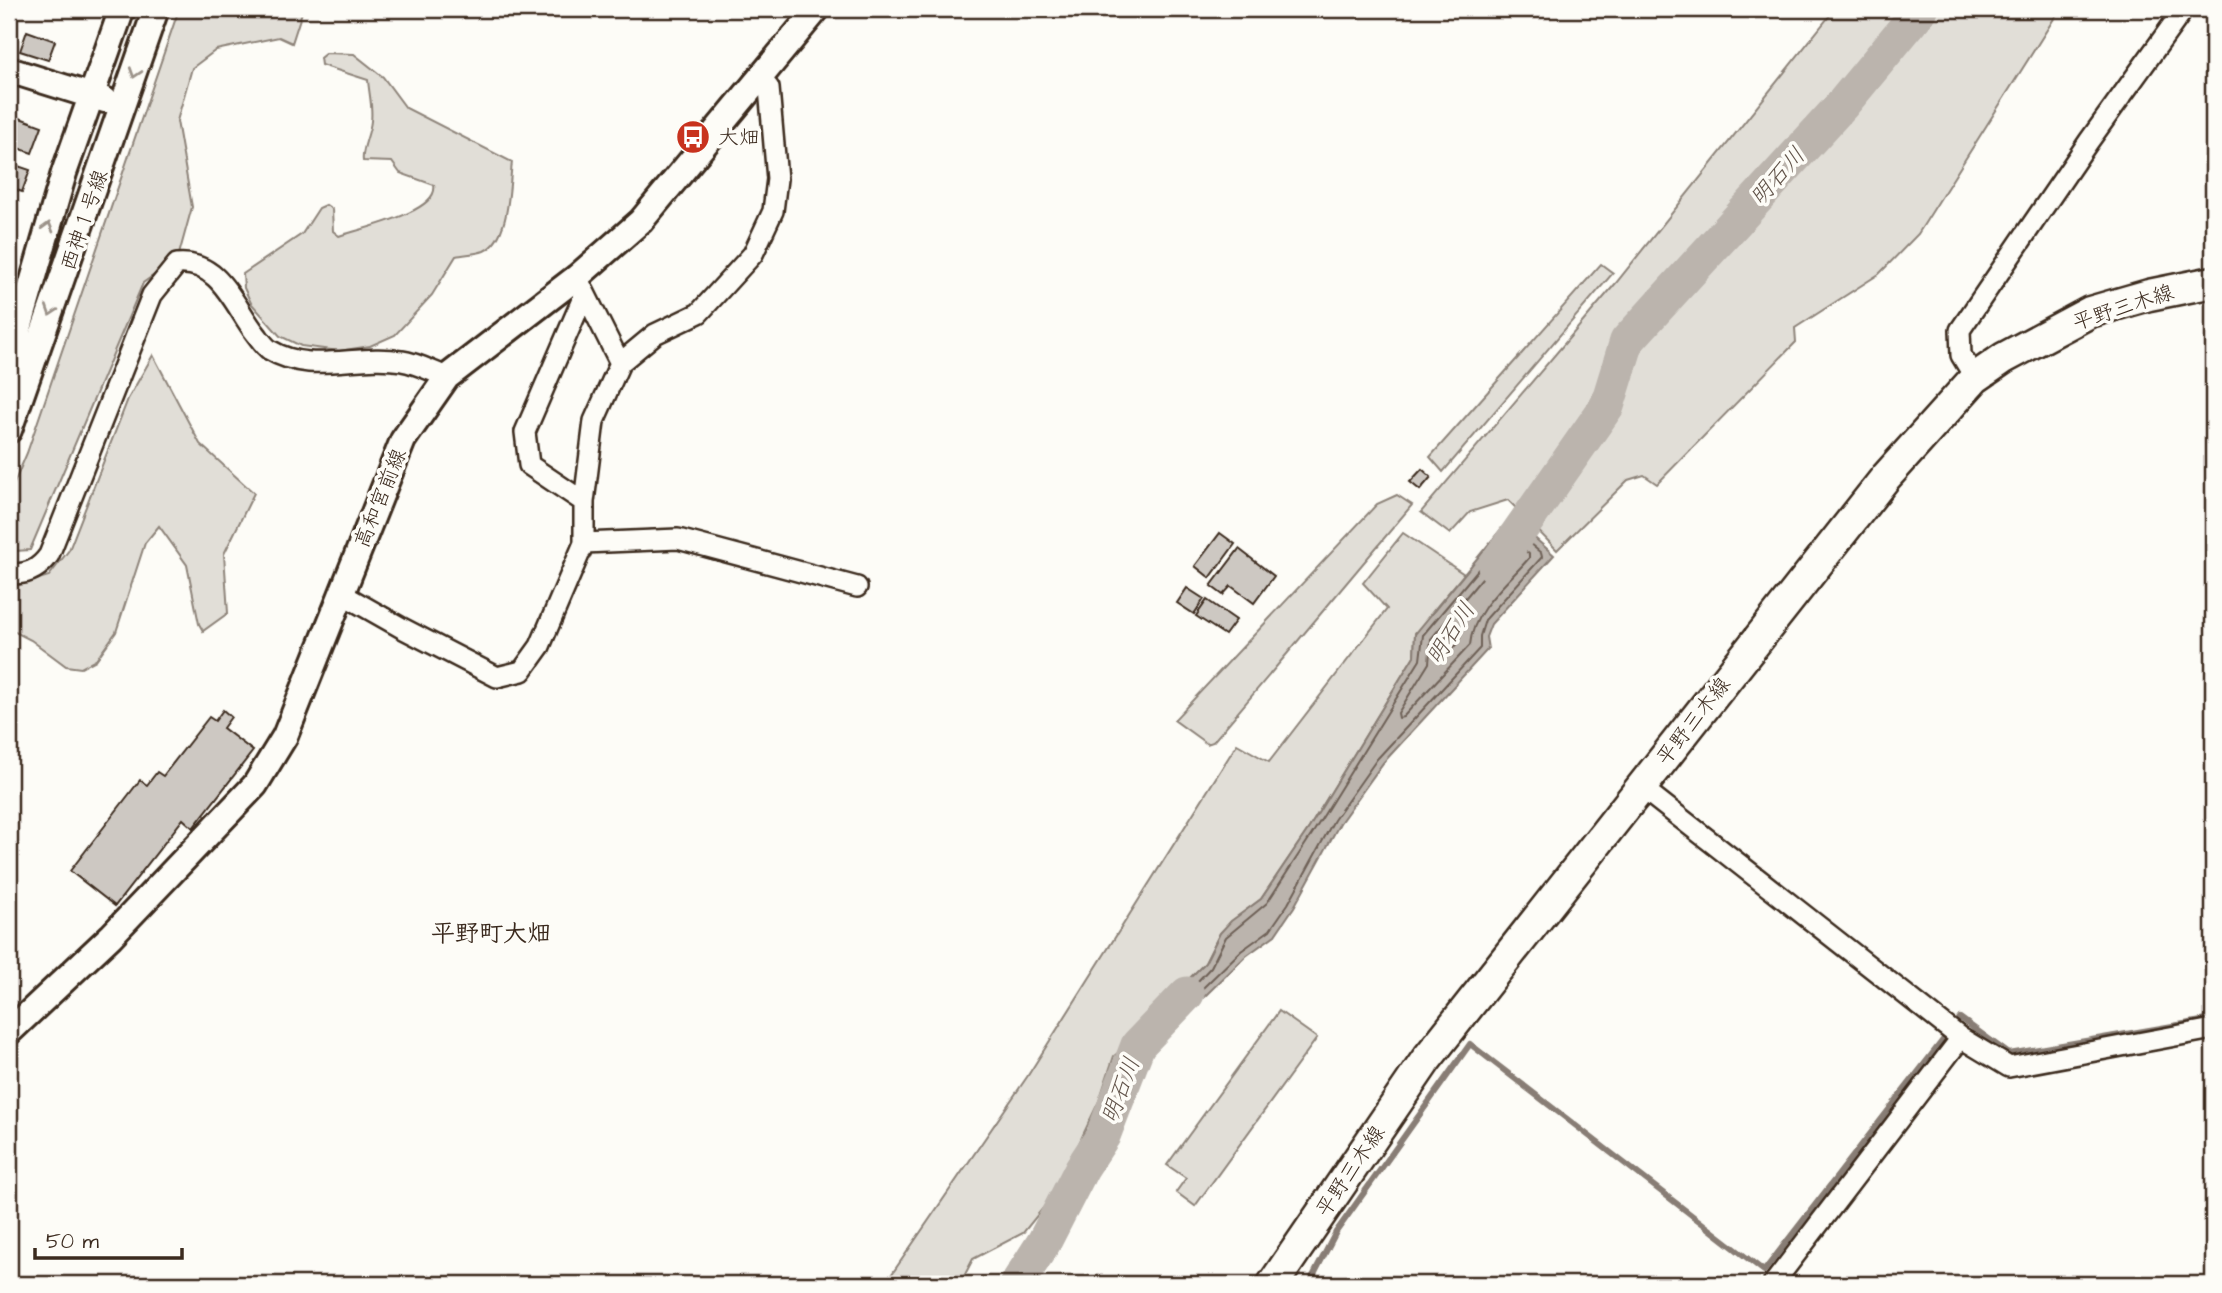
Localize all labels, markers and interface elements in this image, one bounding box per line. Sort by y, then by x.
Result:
one-way arrow [129,67,143,79]
bus stop icon: 大畑 [674,118,712,156]
place label: 大畑 [718,123,760,152]
water label: 明石川 [1743,140,1813,213]
street label: 西神１号線 [54,166,115,275]
one-way arrow [40,221,55,233]
street label: 平野三木線 [2069,277,2178,337]
one-way arrow [45,305,59,317]
street label: 高和宮前線 [347,444,414,552]
water label: 明石川 [1419,596,1483,671]
street label: 平野三木線 [1650,671,1737,772]
district label: 平野町大畑 [431,917,551,951]
water label: 明石川 [1094,1052,1148,1128]
street label: 平野三木線 [1309,1120,1392,1223]
scale bar [35,1216,182,1260]
text: 50 m [46,1227,100,1256]

